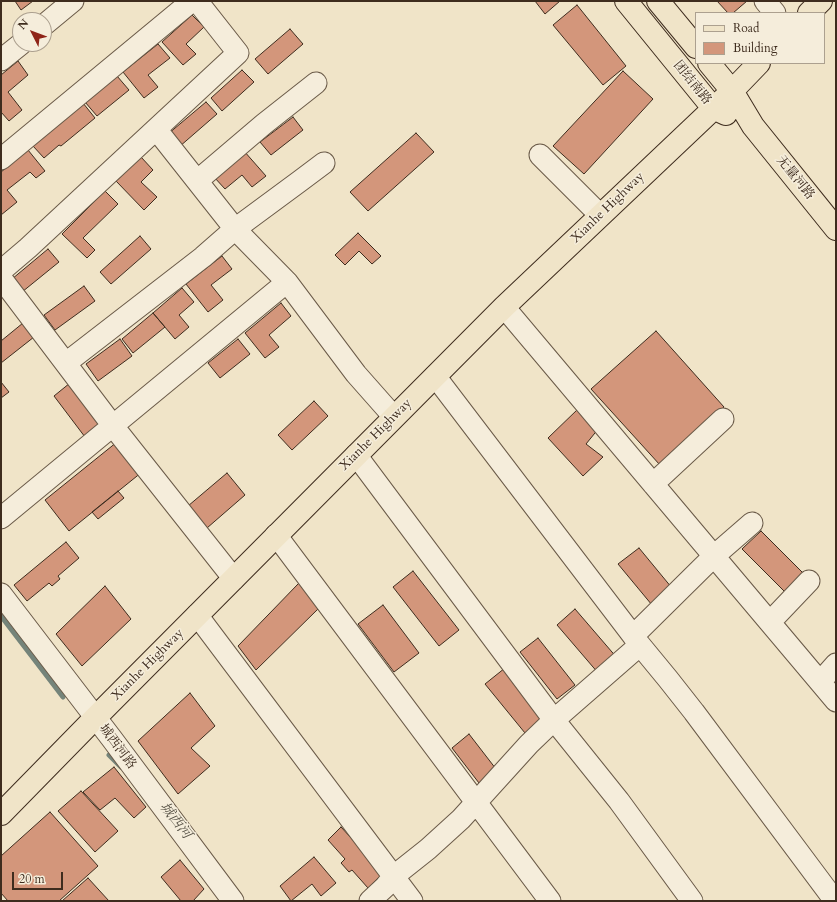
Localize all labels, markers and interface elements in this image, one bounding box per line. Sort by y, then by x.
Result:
north arrow [12,12,52,52]
legend [695,12,825,64]
text: N [15,16,32,33]
text: Road [733,20,759,36]
text: Building [733,40,777,56]
street label: 团结南路 [670,58,714,108]
street label: 无量河路 [773,153,817,203]
street label: Xianhe Highway [568,169,648,247]
street label: Xianhe Highway [337,396,415,474]
street label: Xianhe Highway [109,626,187,704]
street label: 城西河路 [95,722,139,772]
water label: 城西河 [155,799,195,843]
scale bar [14,864,65,890]
text: 20 m [19,871,45,887]

